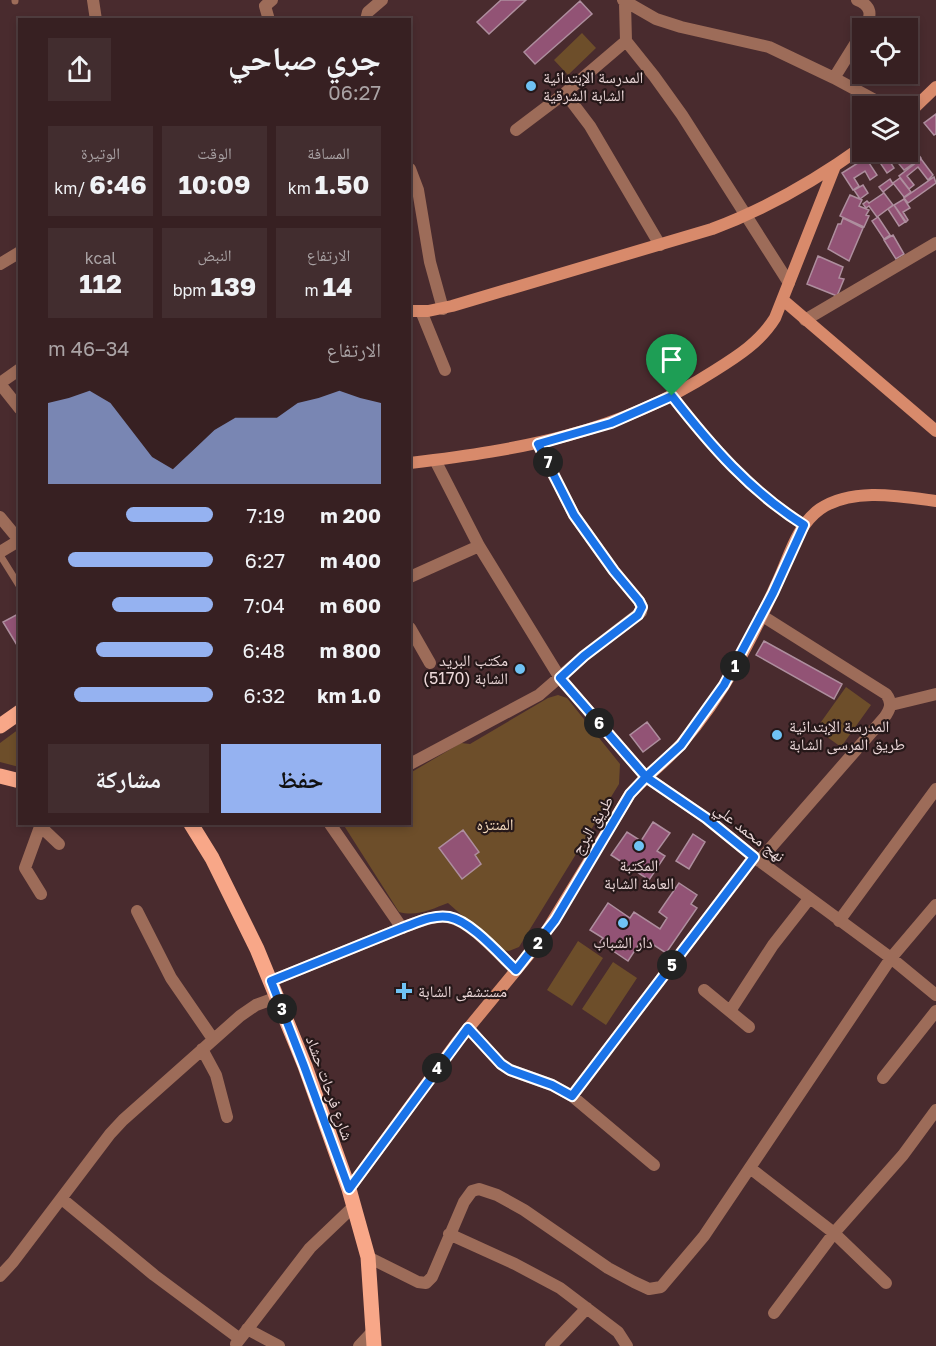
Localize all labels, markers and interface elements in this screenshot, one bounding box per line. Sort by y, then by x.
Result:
map controls [852,18,918,162]
button: locate [852,18,918,84]
button: share [48,38,111,101]
text: جري صباحي [228,38,381,77]
place label: المدرسة الإبتدائية الشابة الشرقية [543,67,643,105]
marker: المدرسة الإبتدائية الشابة الشرقية [524,79,538,93]
text: 06:27 [328,80,381,104]
button: layers [852,96,918,162]
text: الوتيرة [81,143,120,163]
text: الوقت [197,143,232,163]
text: المسافة [307,143,350,163]
text: 6:46 [89,169,147,200]
text: 10:09 [178,169,251,200]
text: 1.50 [315,169,369,200]
text: /km [54,178,89,198]
text: km [288,178,315,198]
text: النبض [197,245,232,265]
text: الارتفاع [307,245,350,265]
text: kcal [85,248,116,268]
text: 112 [79,268,122,299]
text: 139 [211,271,256,302]
text: 14 [323,271,352,302]
text: bpm [173,280,211,300]
text: m [305,280,323,300]
pin [646,334,697,396]
text: 34–46 m [48,336,130,360]
text: الارتفاع [326,337,381,361]
icon: arrive [655,343,688,376]
pin: 7 [533,447,563,477]
text: 7 [544,452,552,472]
text: 7:19 [247,503,285,527]
text: 200 m [320,503,381,527]
text: 6:27 [245,548,285,572]
text: 400 m [320,548,381,572]
text: 7:04 [244,593,285,617]
text: 600 m [320,593,381,617]
text: 6:48 [243,638,285,662]
text: 800 m [320,638,381,662]
place label: مكتب البريد الشابة (5170) [423,650,508,688]
pin: 1 [720,651,750,681]
text: 1 [731,656,739,676]
marker: مكتب البريد الشابة (5170) [513,662,527,676]
text: 6:32 [244,683,285,707]
text: 1.0 km [317,683,381,707]
pin: 6 [584,708,614,738]
text: 6 [594,713,604,733]
place label: المدرسة الإبتدائية طريق المرسى الشابة [789,716,905,755]
marker: المدرسة الإبتدائية طريق المرسى الشابة [770,728,784,742]
button: مشاركة [48,744,209,813]
button: حفظ [221,744,381,813]
street label: طريق البرج [567,792,618,859]
street label: نهج محمد علي [709,798,789,868]
park label: المنتزه [476,814,514,834]
marker: المكتبة العامة الشابة [632,839,646,853]
place label: المكتبة العامة الشابة [604,855,674,893]
marker: دار الشباب [616,916,630,930]
pin: 2 [523,928,553,958]
place label: دار الشباب [593,932,653,952]
text: 2 [533,933,543,953]
pin: 5 [657,950,687,980]
text: 5 [667,955,677,975]
place label: مستشفى الشابة [418,981,507,1002]
marker: مستشفى الشابة [395,982,413,1000]
pin: 3 [267,994,297,1024]
text: 3 [277,999,287,1019]
street label: شارع فرحات حشاد [301,1033,358,1143]
pin: 4 [422,1053,452,1083]
text: 4 [432,1058,442,1078]

